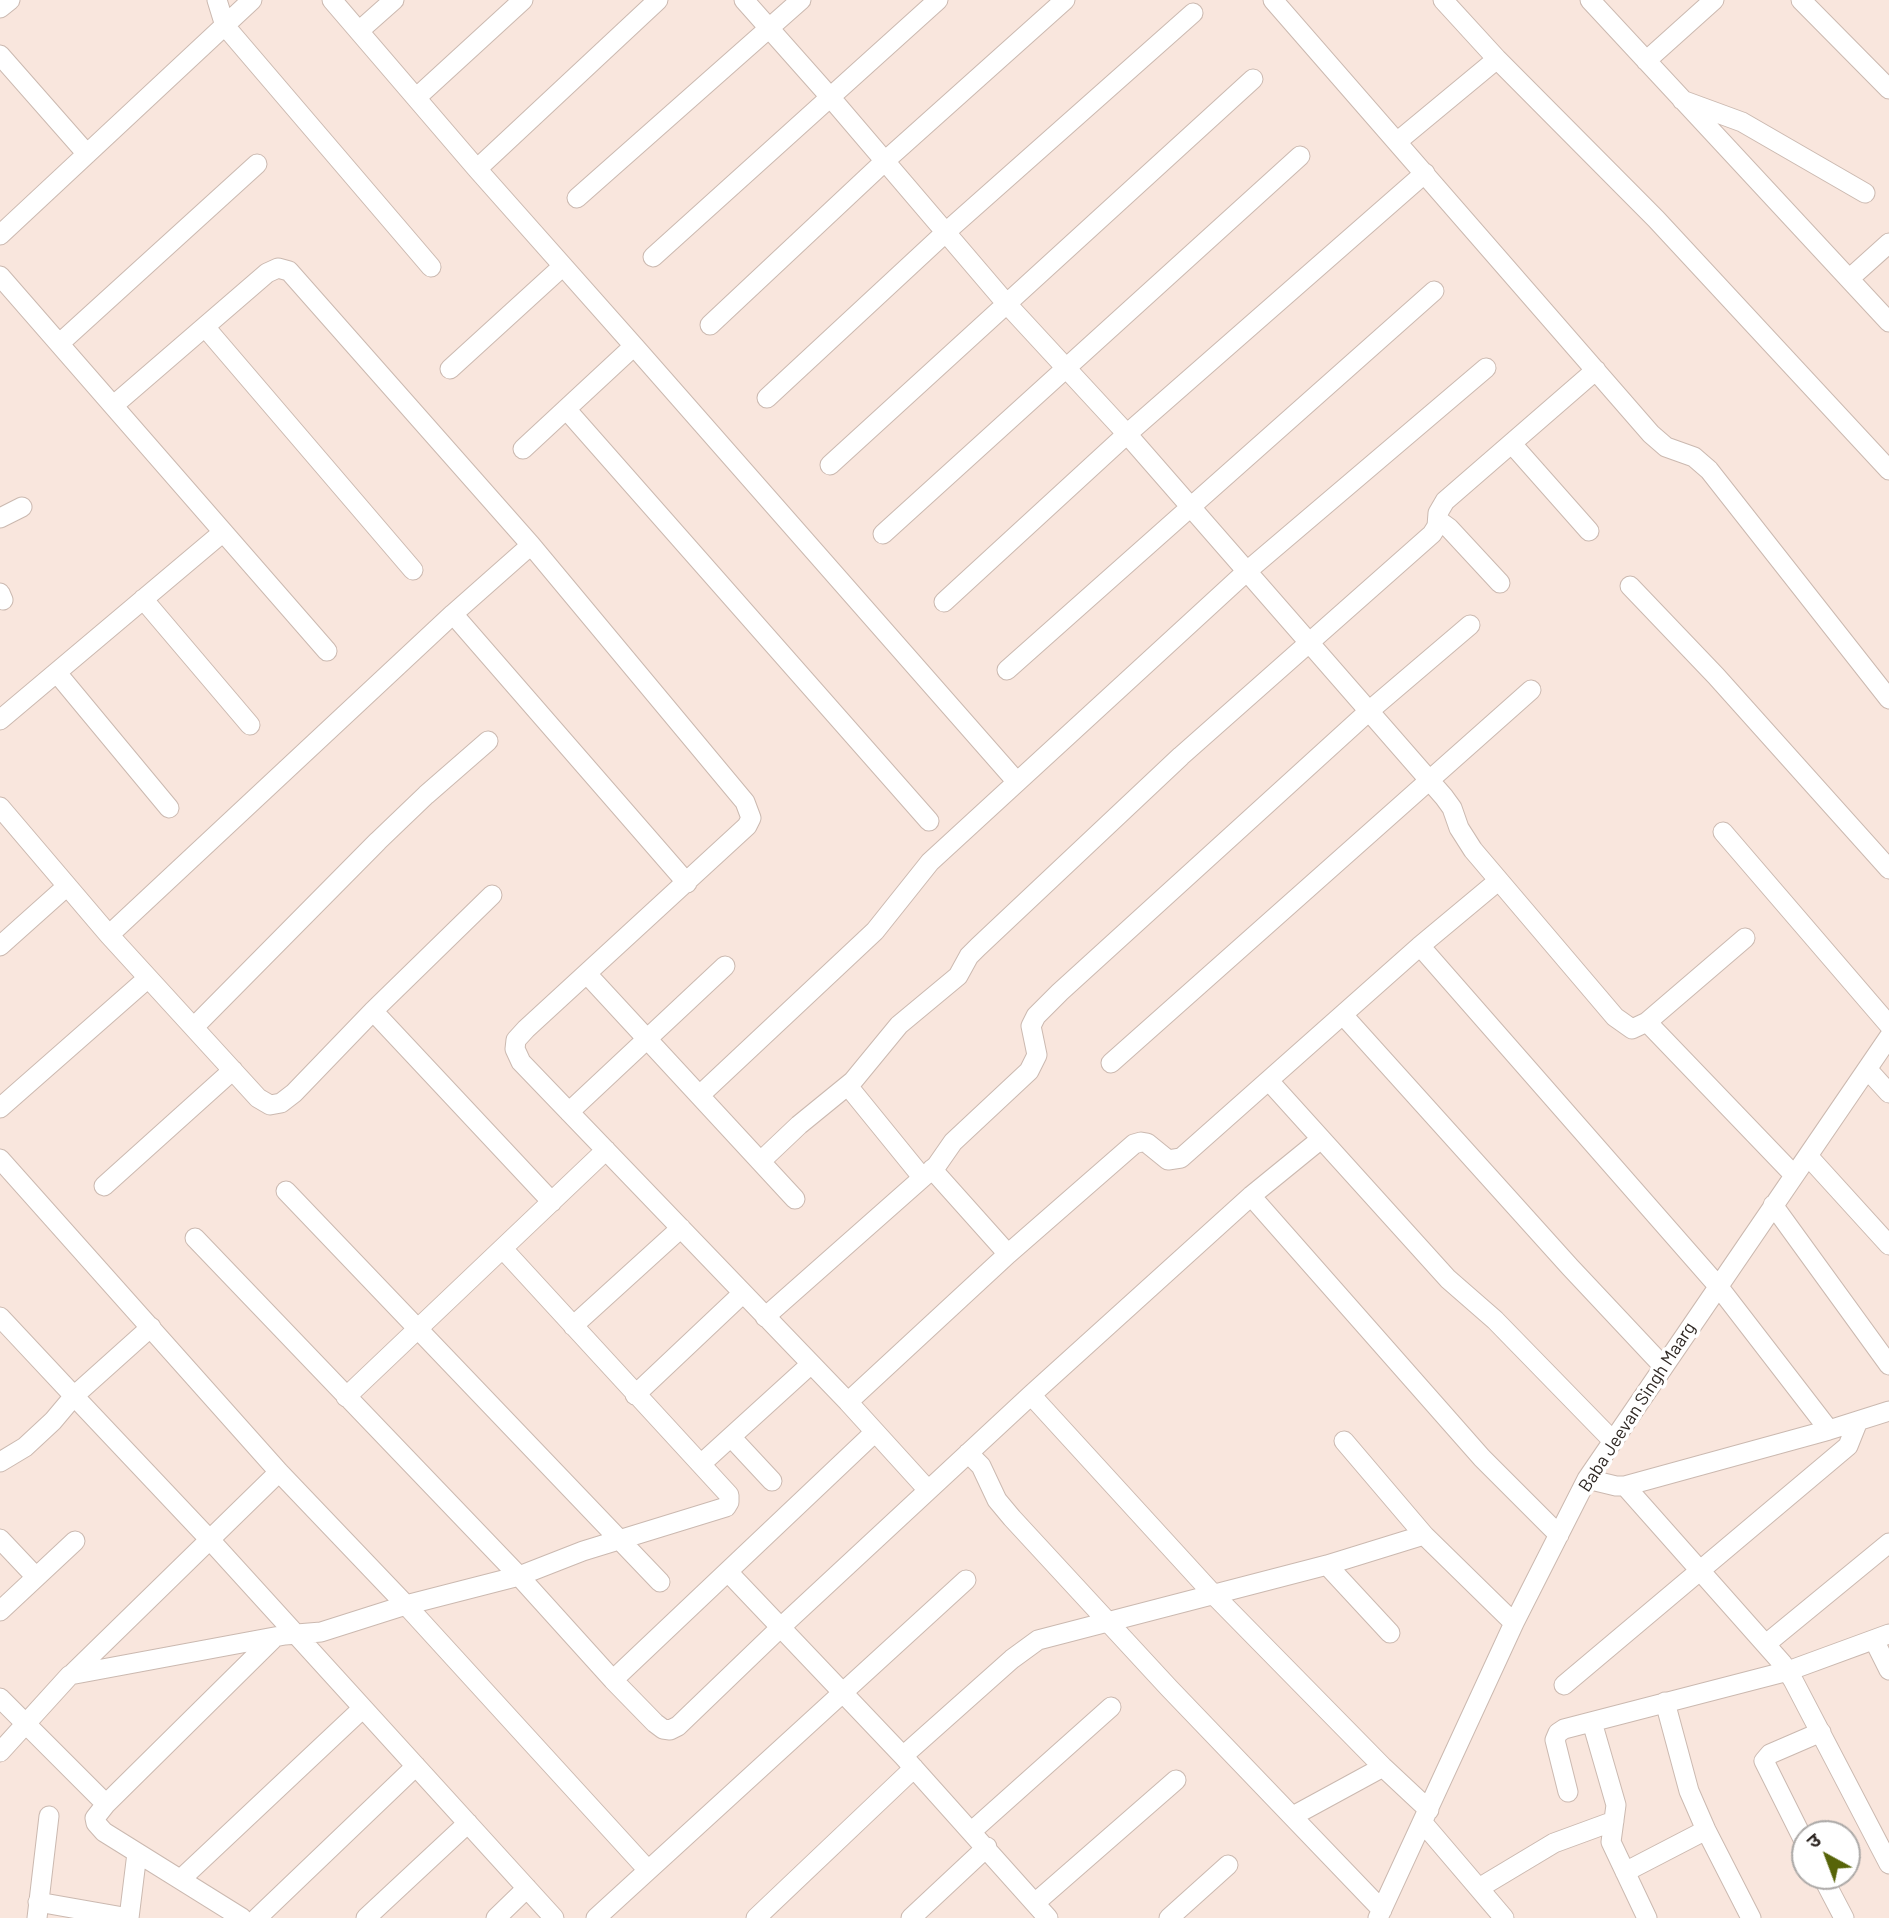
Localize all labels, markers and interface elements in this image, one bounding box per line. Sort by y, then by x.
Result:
street label: Baba Jeevan Singh Maarg [1574,1318,1700,1496]
north arrow [1791,1820,1861,1890]
text: उ [1801,1828,1825,1853]

